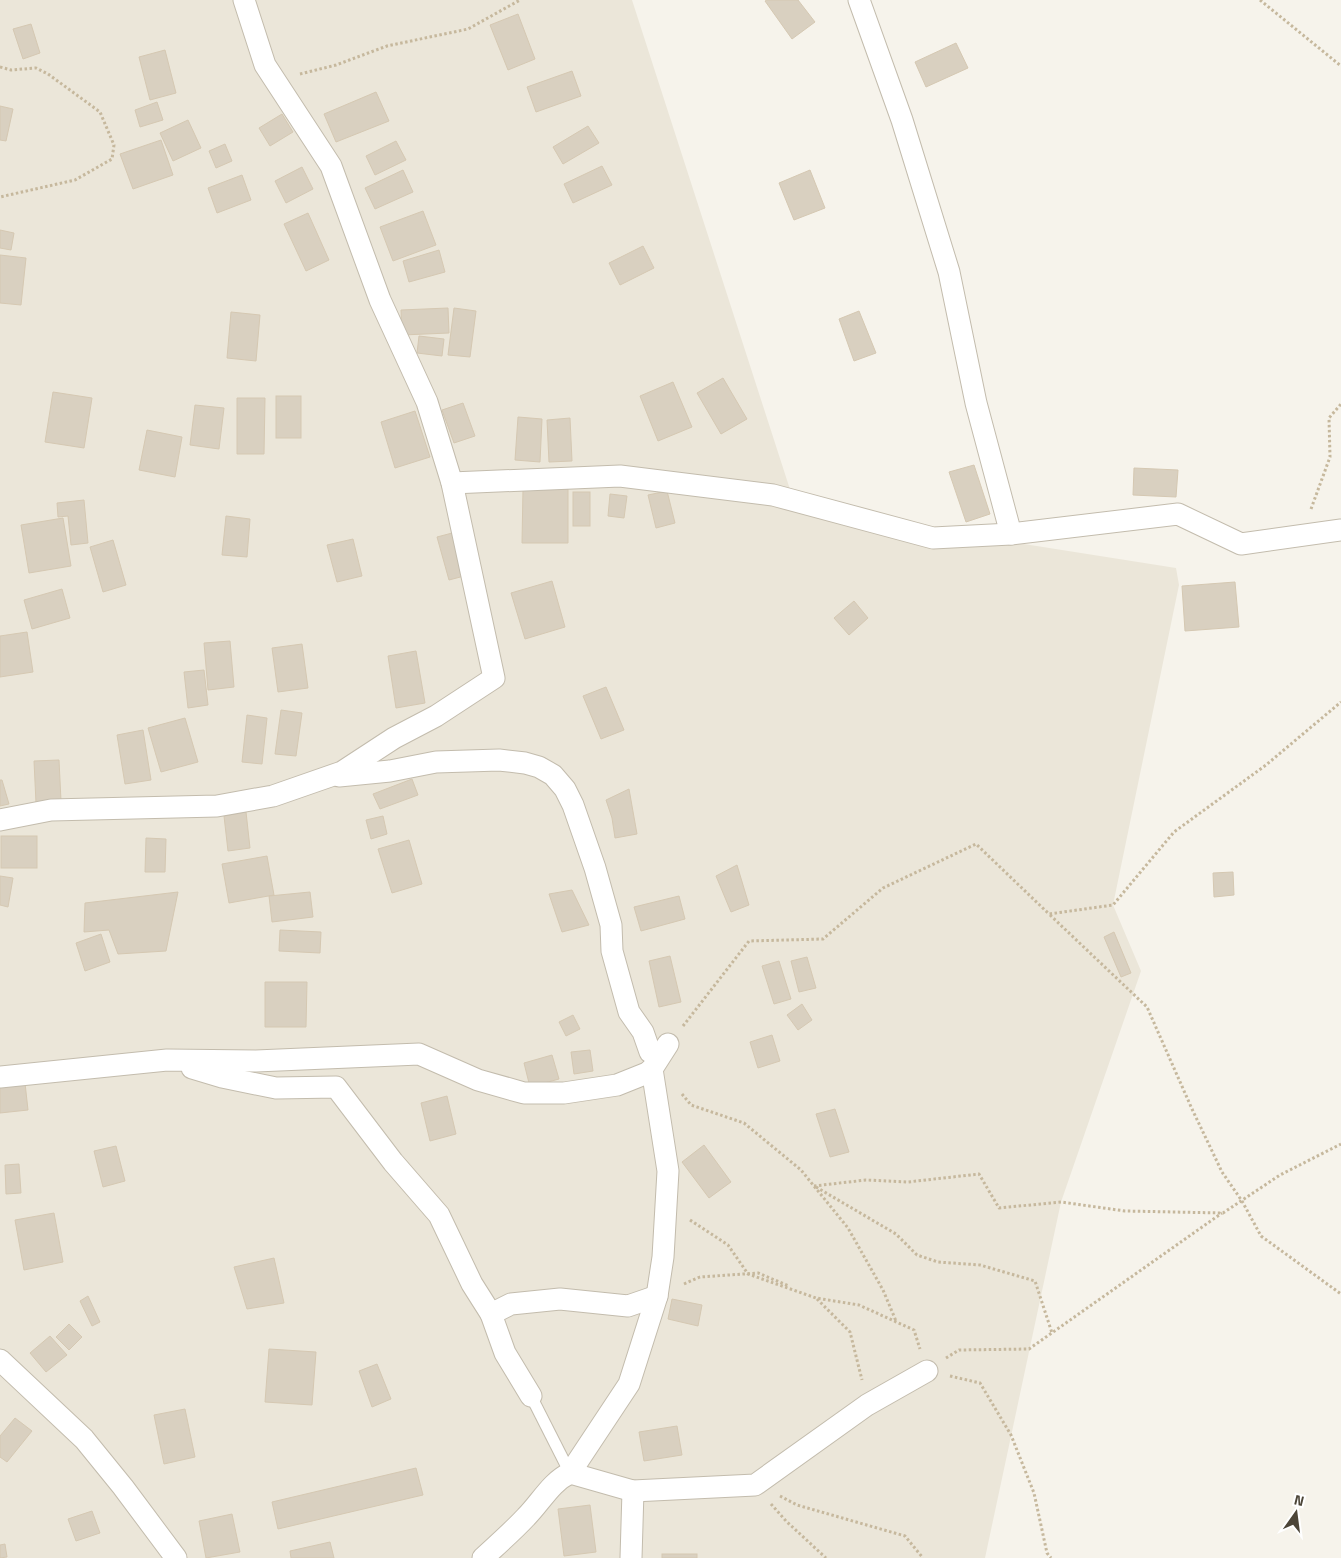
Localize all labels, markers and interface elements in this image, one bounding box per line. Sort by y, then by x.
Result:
north arrow [1271,1488,1321,1538]
text: N [1292,1489,1307,1511]

